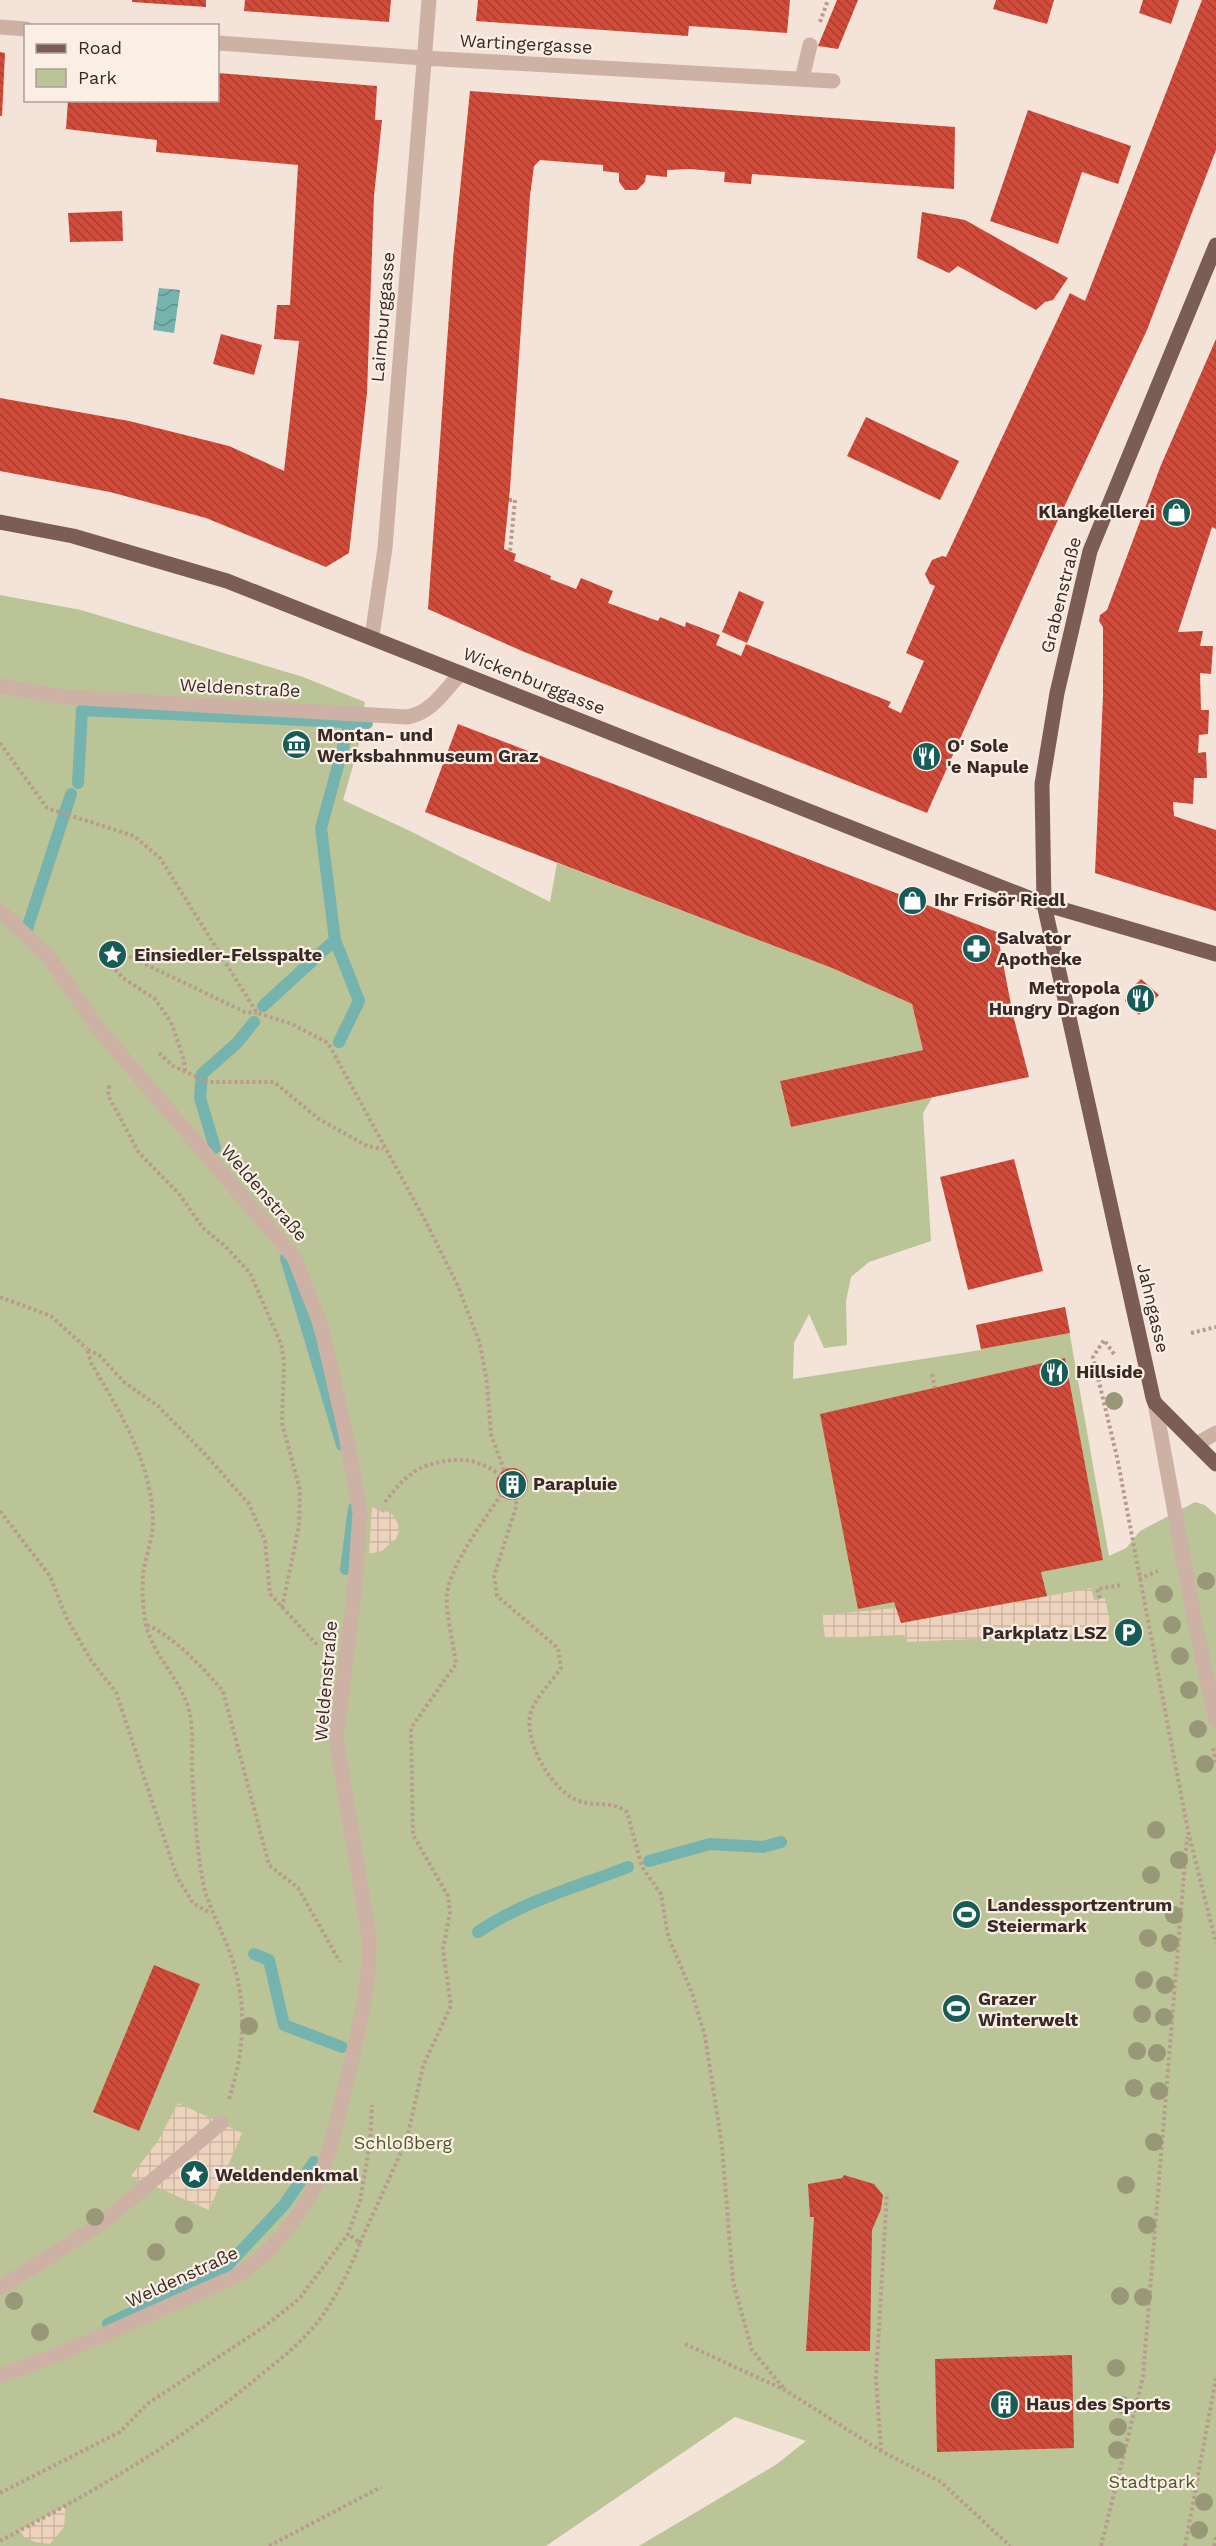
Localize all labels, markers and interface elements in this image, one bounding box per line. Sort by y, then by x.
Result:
legend [24,24,219,102]
street label: Wartingergasse [459,30,593,57]
text: Road [78,37,122,58]
text: Park [78,67,117,88]
street label: Laimburggasse [366,251,399,383]
shop icon: Klangkellerei [1160,496,1192,528]
place label: Klangkellerei [1038,501,1155,522]
street label: Grabenstraße [1036,535,1085,655]
street label: Wickenburggasse [460,642,608,719]
street label: Weldenstraße [179,674,301,701]
place label: Montan- und Werksbahnmuseum Graz [317,724,538,766]
museum icon: Montan- und Werksbahnmuseum Graz [280,729,312,761]
place label: O' Sole 'e Napule [947,735,1029,777]
restaurant icon: O' Sole 'e Napule [910,740,942,772]
shop icon: Ihr Frisör Riedl [897,884,929,916]
place label: Ihr Frisör Riedl [934,889,1065,910]
place label: Salvator Apotheke [997,927,1082,969]
pharmacy icon: Salvator Apotheke [960,932,992,964]
place icon: Einsiedler-Felsspalte [97,939,129,971]
place label: Einsiedler-Felsspalte [134,944,322,965]
place label: Metropola Hungry Dragon [989,977,1121,1019]
restaurant icon: Metropola Hungry Dragon [1125,982,1157,1014]
street label: Weldenstraße [217,1140,312,1245]
street label: Jahngasse [1133,1261,1174,1355]
restaurant icon: Hillside [1039,1356,1071,1388]
place label: Hillside [1076,1361,1143,1382]
building icon: Parapluie [496,1468,528,1500]
place label: Parapluie [533,1473,617,1494]
parking icon: Parkplatz LSZ [1112,1617,1144,1649]
street label: Weldenstraße [310,1620,341,1742]
place label: Parkplatz LSZ [982,1622,1107,1643]
place label: Landessportzentrum Steiermark [987,1894,1172,1936]
sports icon: Landessportzentrum Steiermark [950,1899,982,1931]
place label: Grazer Winterwelt [978,1988,1078,2030]
sports icon: Grazer Winterwelt [941,1993,973,2025]
park label: Schloßberg [354,2132,453,2153]
place icon: Weldendenkmal [178,2159,210,2191]
place label: Weldendenkmal [215,2164,359,2185]
street label: Weldenstraße [122,2241,241,2312]
building icon: Haus des Sports [989,2388,1021,2420]
place label: Haus des Sports [1026,2393,1171,2414]
park label: Stadtpark [1108,2471,1196,2492]

